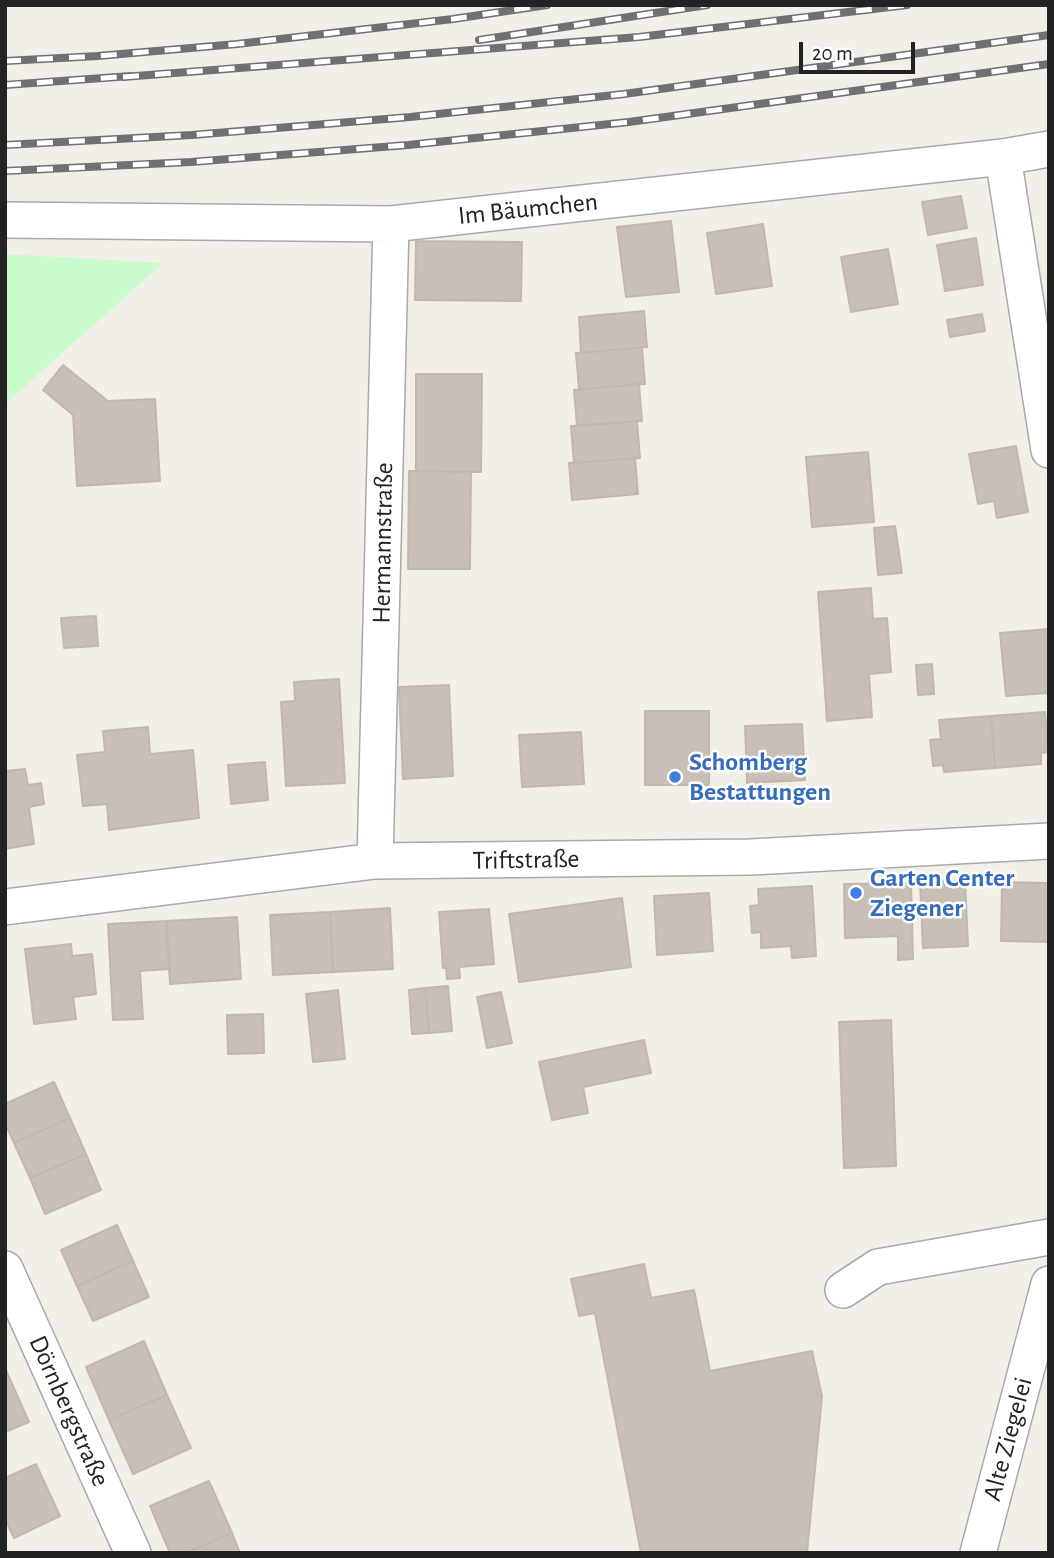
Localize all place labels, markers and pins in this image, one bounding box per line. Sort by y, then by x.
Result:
place label: Schomberg Bestattungen [689,746,831,808]
marker: Schomberg Bestattungen [667,769,683,785]
place label: Garten Center Ziegener [870,862,1014,924]
marker: Garten Center Ziegener [848,885,864,901]

